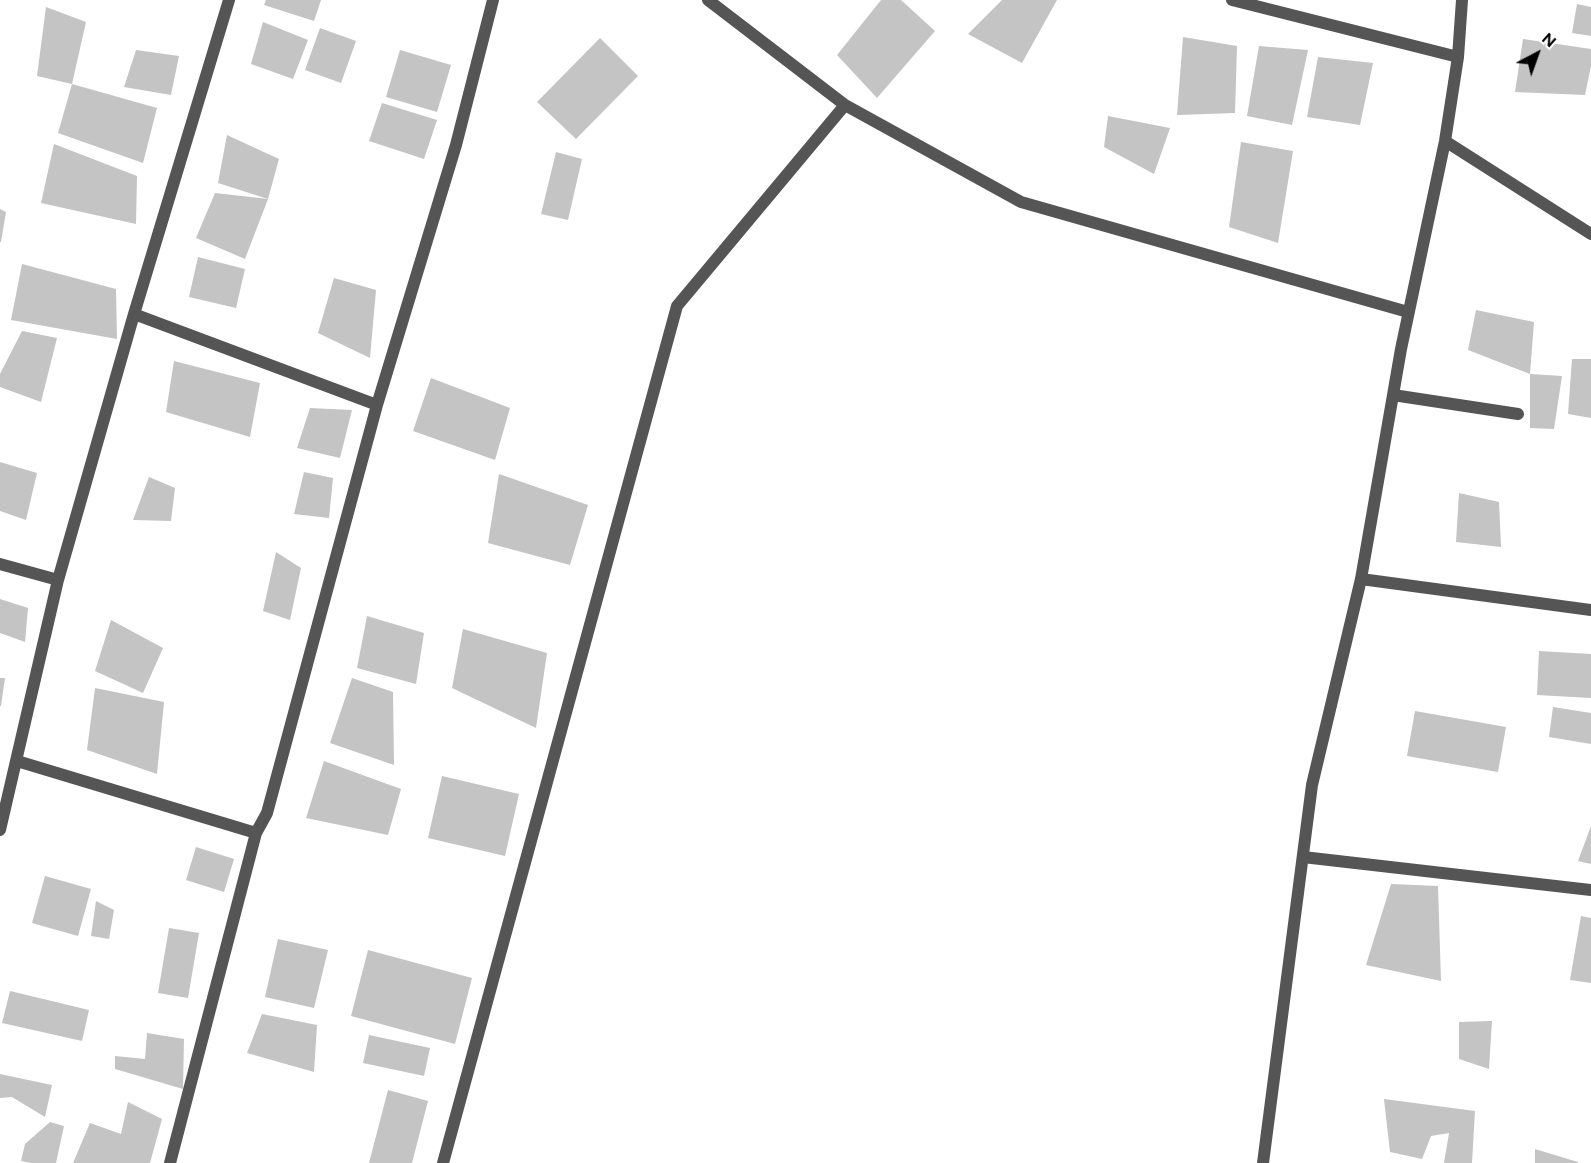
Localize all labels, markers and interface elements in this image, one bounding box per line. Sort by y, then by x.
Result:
north arrow [1507,24,1567,84]
text: N [1538,29,1560,51]

